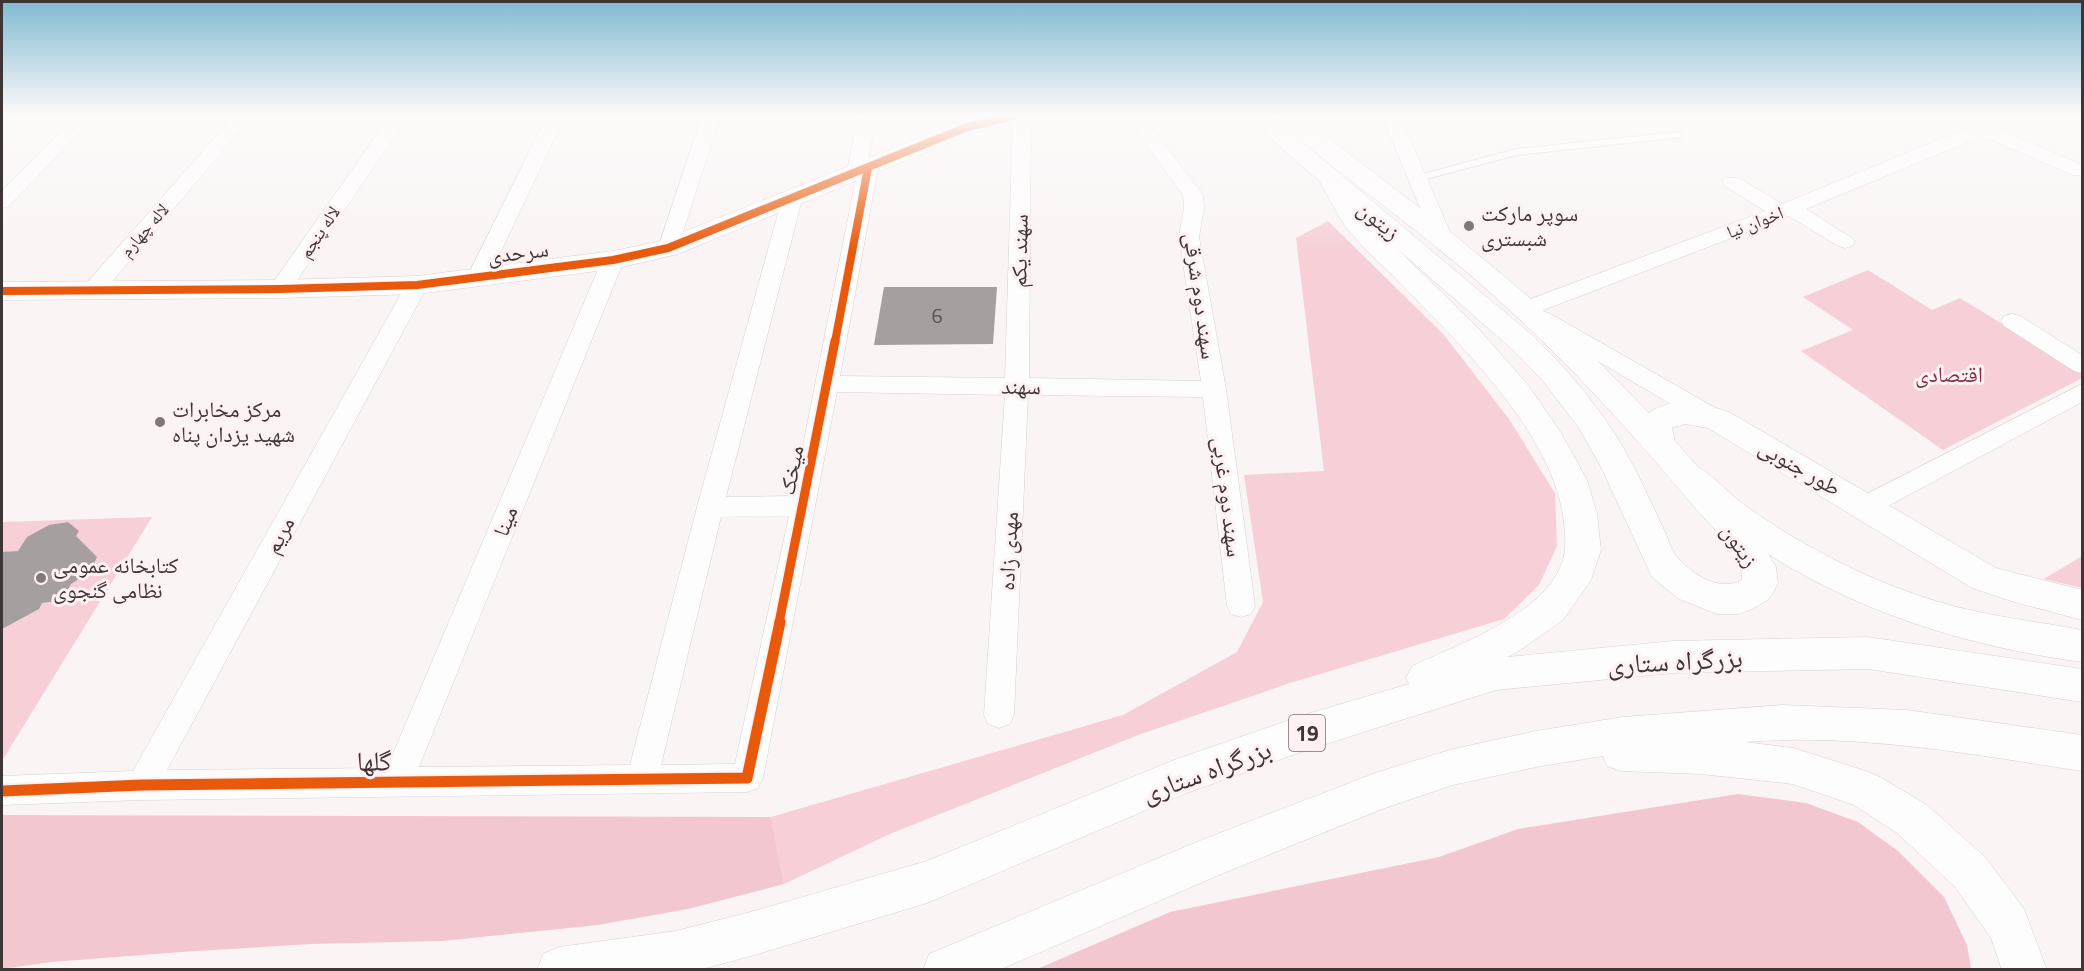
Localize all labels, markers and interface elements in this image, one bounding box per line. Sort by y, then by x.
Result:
street label: زیتون [1350,192,1408,248]
place label: سوپر مارکت شبستری [1481,196,1578,255]
street label: لاله چهارم [113,197,175,263]
street label: اخوان نیا [1723,199,1787,245]
street label: لاله پنجم [292,200,346,264]
street label: سهند يكم [1001,214,1037,288]
marker: سوپر مارکت شبستری [1462,219,1476,233]
street label: سرحدی [485,231,551,273]
street label: سهند دوم شرقی [1175,231,1227,361]
house number: 6 [931,300,943,331]
park label: اقتصادی [1915,357,1983,391]
street label: سهند [1001,369,1041,403]
place label: مرکز مخابرات شهید یزدان پناه [172,392,295,451]
marker: مرکز مخابرات شهید یزدان پناه [153,415,167,429]
street label: طور جنوبی [1753,430,1847,504]
street label: سهند دوم غربی [1204,435,1252,559]
street label: میخک [770,442,812,498]
street label: مینا [484,501,526,541]
street label: مریم [255,510,303,560]
street label: مهدی زاده [989,511,1027,591]
street label: زیتون [1713,516,1767,574]
place label: کتابخانه عمومی نظامی گنجوی [53,548,178,607]
marker: کتابخانه عمومی نظامی گنجوی [34,571,48,585]
street label: بزرگراه ستاری [1606,636,1744,684]
road number: 19 [1289,715,1325,751]
street label: بزرگراه ستاری [1135,728,1277,812]
street label: گلها [356,739,392,781]

